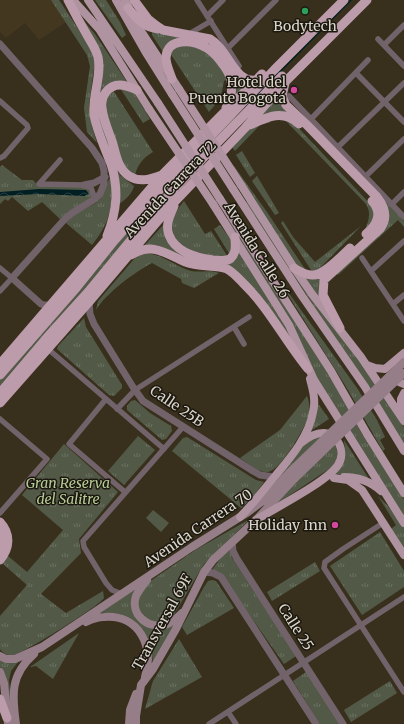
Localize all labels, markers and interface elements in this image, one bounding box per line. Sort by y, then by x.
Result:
marker: Bodytech [300,6,310,16]
place label: Bodytech [273,17,337,35]
place label: Hotel del Puente Bogotá [188,73,287,107]
marker: Hotel del Puente Bogotá [289,85,299,95]
street label: Avenida Carrera 72 [120,137,220,242]
street label: Avenida Calle 26 [220,198,294,301]
street label: Calle 25B [147,381,207,431]
park label: Gran Reserva del Salitre [26,474,110,508]
street label: Avenida Carrera 70 [139,485,256,572]
place label: Holiday Inn [248,516,327,534]
marker: Holiday Inn [330,520,340,530]
street label: Transversal 69F [128,570,196,674]
street label: Calle 25 [274,600,318,654]

